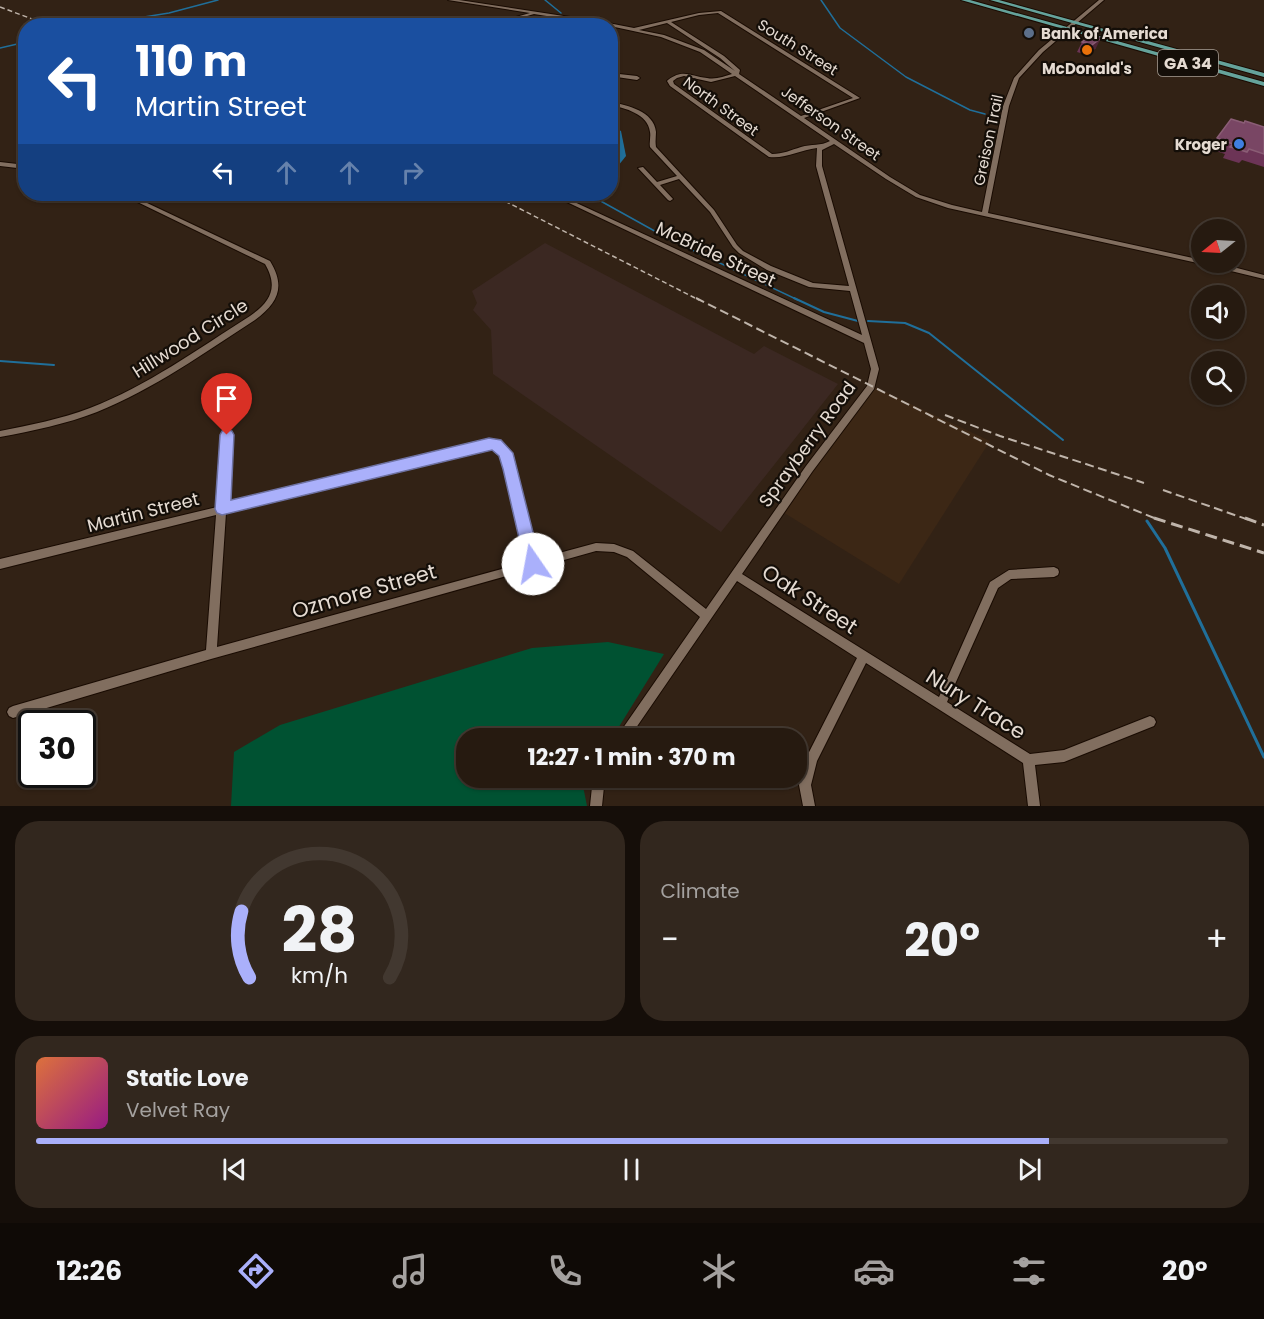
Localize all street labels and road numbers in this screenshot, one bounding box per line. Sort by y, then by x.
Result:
street label: South Street [754,14,842,80]
road number: GA 34 [1158,50,1218,76]
street label: North Street [679,71,763,141]
street label: Jefferson Street [777,81,885,165]
street label: Greison Trail [968,93,1008,187]
street label: McBride Street [652,215,780,293]
street label: Hillwood Circle [127,292,253,384]
street label: Sprayberry Road [753,376,861,512]
street label: Martin Street [84,486,202,538]
street label: Ozmore Street [288,557,440,625]
street label: Oak Street [757,557,863,641]
street label: Nury Trace [921,662,1031,746]

